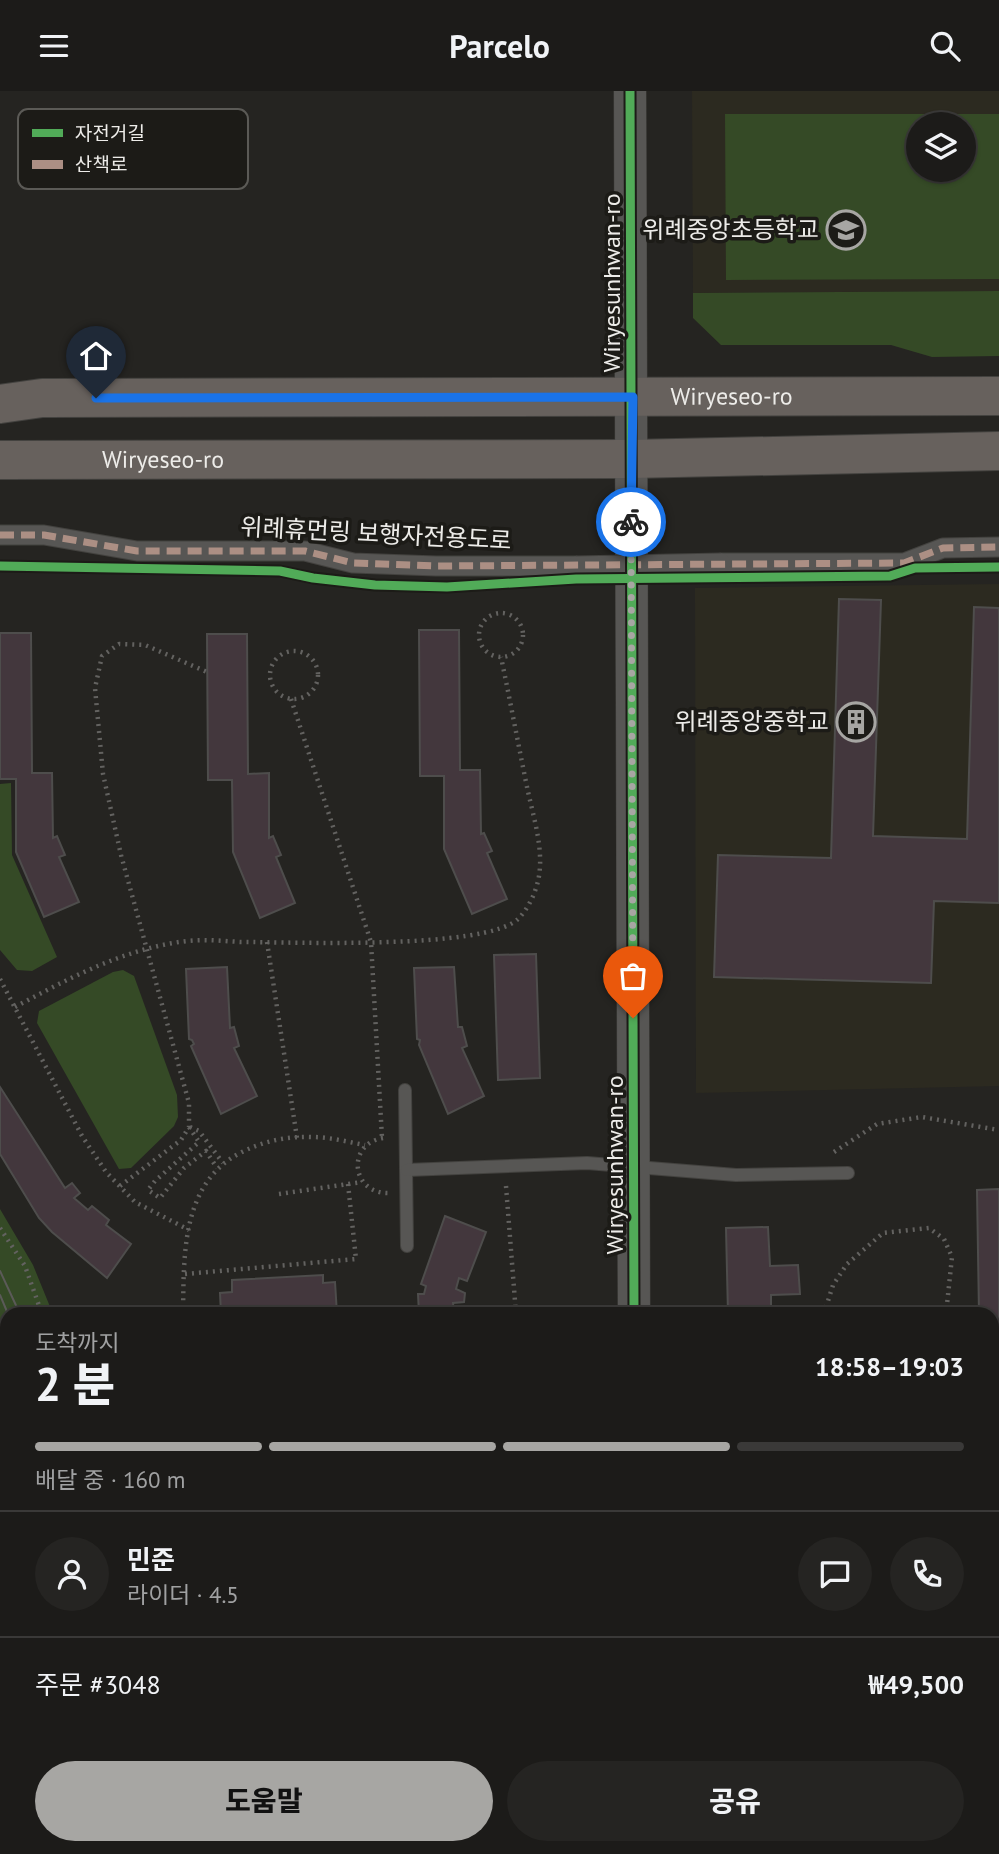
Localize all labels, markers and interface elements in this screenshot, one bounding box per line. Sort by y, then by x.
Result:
text: Parcelo [449,25,550,67]
icon: menu [35,27,73,65]
icon: search [926,27,964,65]
legend [18,109,248,189]
map controls [906,112,976,182]
button: layers [906,112,976,182]
text: 자전거길 [75,121,145,145]
text: 산책로 [75,152,127,176]
street label: Wiryesunhwan-ro [596,193,627,373]
school or university icon: 위례중앙초등학교 [825,209,867,251]
place label: 위례중앙초등학교 [642,214,819,245]
pin [66,326,126,398]
icon: home [77,337,115,375]
street label: Wiryeseo-ro [670,380,793,412]
street label: Wiryeseo-ro [102,444,224,475]
courier [596,487,666,557]
icon: bike [612,503,650,541]
street label: 위례휴먼링 보행자전용도로 [240,511,512,556]
building icon: 위례중앙중학교 [835,701,877,743]
place label: 위례중앙중학교 [674,706,829,737]
pin [603,946,663,1018]
icon: bag [614,957,652,995]
street label: Wiryesunhwan-ro [599,1075,630,1255]
text: 도착까지 [35,1328,120,1357]
text: 18:58–19:03 [815,1350,964,1383]
text: 2 분 [35,1354,115,1414]
text: 배달 중 · 160 m [35,1465,185,1494]
button: person [35,1537,109,1611]
button: chat [798,1537,872,1611]
button: phone [890,1537,964,1611]
text: 민준 [127,1543,175,1576]
text: 라이더 · 4.5 [127,1580,239,1609]
text: 주문 #3048 [35,1668,161,1701]
text: ₩49,500 [868,1668,964,1701]
button: 도움말 [35,1761,493,1841]
button: 공유 [507,1761,964,1841]

